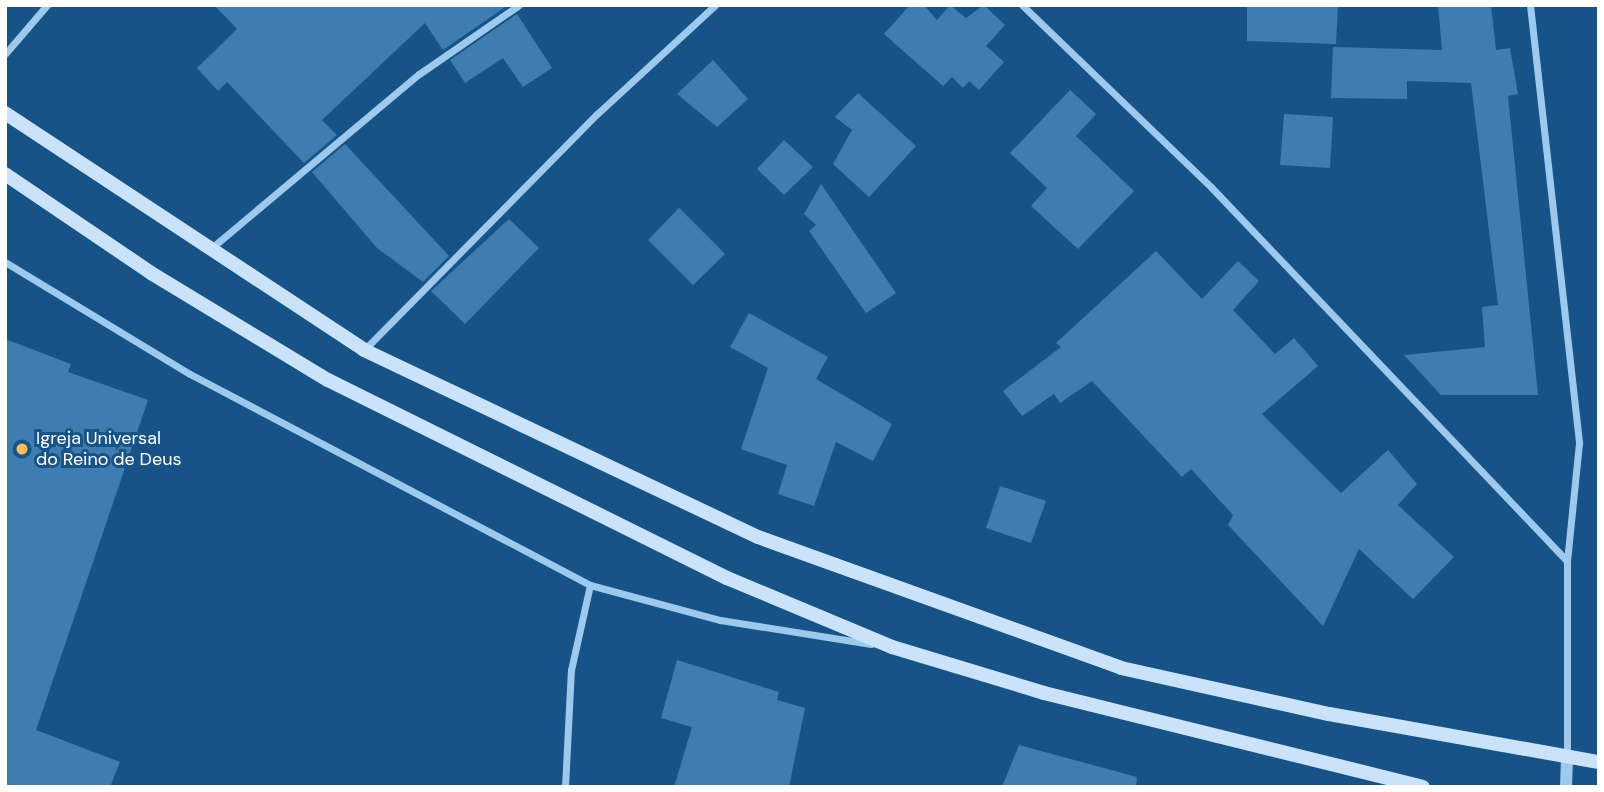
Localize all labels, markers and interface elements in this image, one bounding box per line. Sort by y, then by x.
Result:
place label: Igreja Universal do Reino de Deus [36,428,181,471]
marker: Igreja Universal do Reino de Deus [14,441,30,457]

